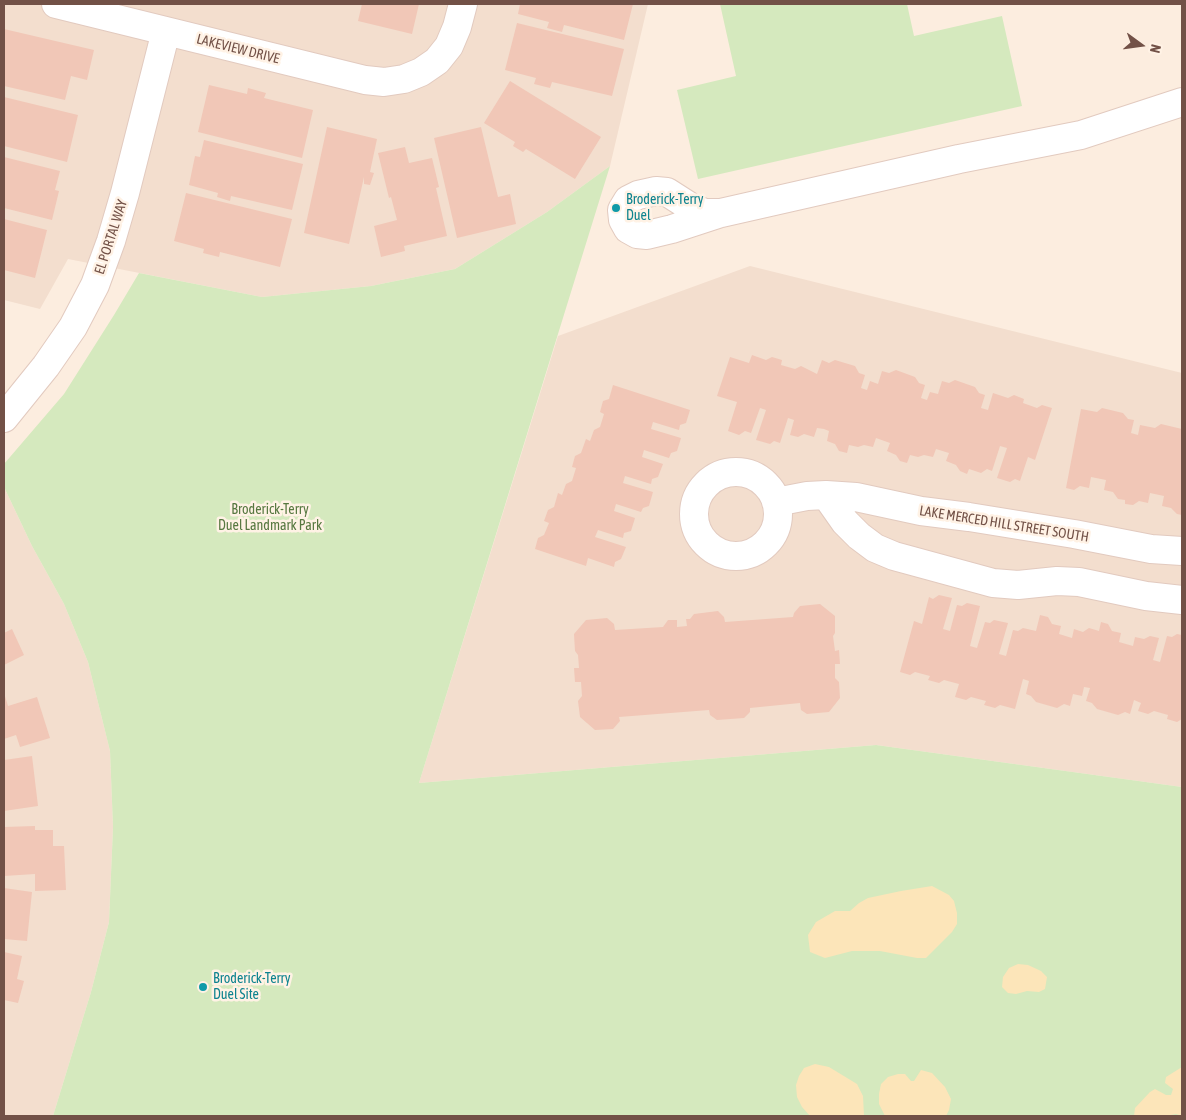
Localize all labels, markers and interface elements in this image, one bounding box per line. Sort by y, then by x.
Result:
north arrow [1116,20,1166,70]
street label: LAKEVIEW DRIVE [195,31,281,67]
text: N [1147,43,1164,55]
place label: Broderick-Terry Duel [626,192,704,224]
street label: EL PORTAL WAY [91,198,131,276]
marker: Broderick-Terry Duel [610,202,622,214]
park label: Broderick-Terry Duel Landmark Park [218,502,322,534]
street label: LAKE MERCED HILL STREET SOUTH [918,502,1090,546]
place label: Broderick-Terry Duel Site [213,971,291,1004]
marker: Broderick-Terry Duel Site [197,981,209,993]

